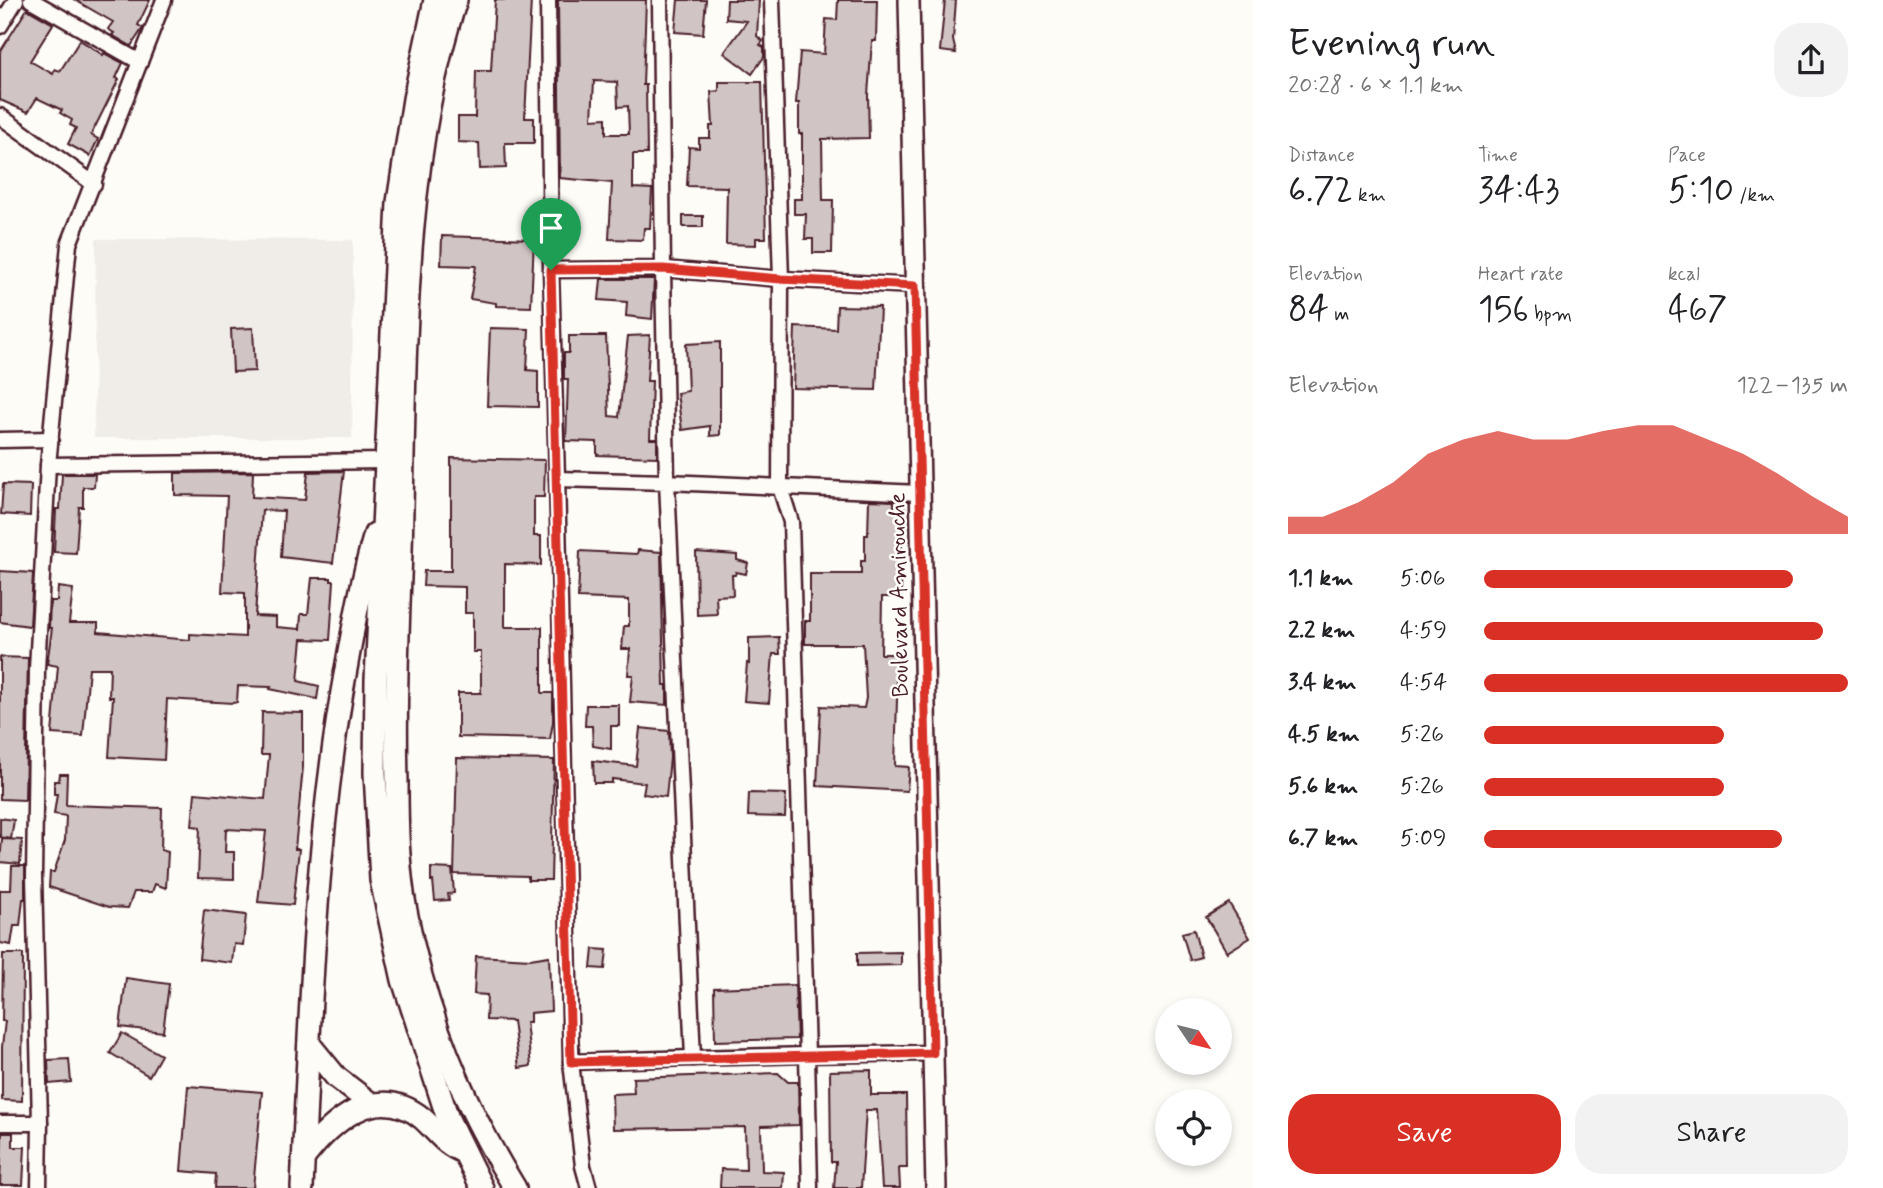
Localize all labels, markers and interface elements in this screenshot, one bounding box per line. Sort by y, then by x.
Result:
text: Evening run [1288,20,1495,69]
button: share [1774,23,1848,97]
text: 20:28 · 6 × 1.1 km [1288,71,1464,101]
text: Distance [1288,143,1355,168]
text: Time [1478,143,1518,168]
text: Pace [1668,143,1706,168]
text: 6.72 [1288,168,1353,214]
text: 34:43 [1478,168,1560,214]
text: 5:10 [1668,168,1734,214]
text: km [1353,183,1386,208]
text: /km [1734,183,1775,208]
pin [521,198,581,270]
icon: arrive [532,209,570,247]
text: Elevation [1288,262,1363,287]
text: Heart rate [1478,262,1563,287]
text: kcal [1668,262,1700,287]
text: 84 [1288,287,1329,333]
text: 156 [1478,287,1529,333]
text: 467 [1668,287,1727,333]
text: m [1329,302,1349,327]
text: bpm [1529,302,1572,327]
text: Elevation [1288,371,1379,401]
text: 122–135 m [1737,371,1848,401]
street label: Boulevard Amirouche [883,492,917,698]
text: 1.1 km [1288,564,1353,594]
text: 5:06 [1400,564,1446,594]
text: 2.2 km [1288,616,1355,646]
text: 4:59 [1400,616,1447,646]
text: 3.4 km [1288,668,1356,698]
text: 4:54 [1400,668,1447,698]
text: 4.5 km [1288,720,1360,750]
text: 5:26 [1400,720,1444,750]
text: 5.6 km [1288,772,1358,802]
text: 5:26 [1400,772,1444,802]
text: 6.7 km [1288,824,1358,854]
text: 5:09 [1400,824,1447,854]
north arrow [1155,998,1232,1074]
map controls [1155,998,1232,1166]
button: locate [1155,1089,1232,1166]
button: Save [1288,1094,1561,1174]
button: Share [1575,1094,1848,1174]

